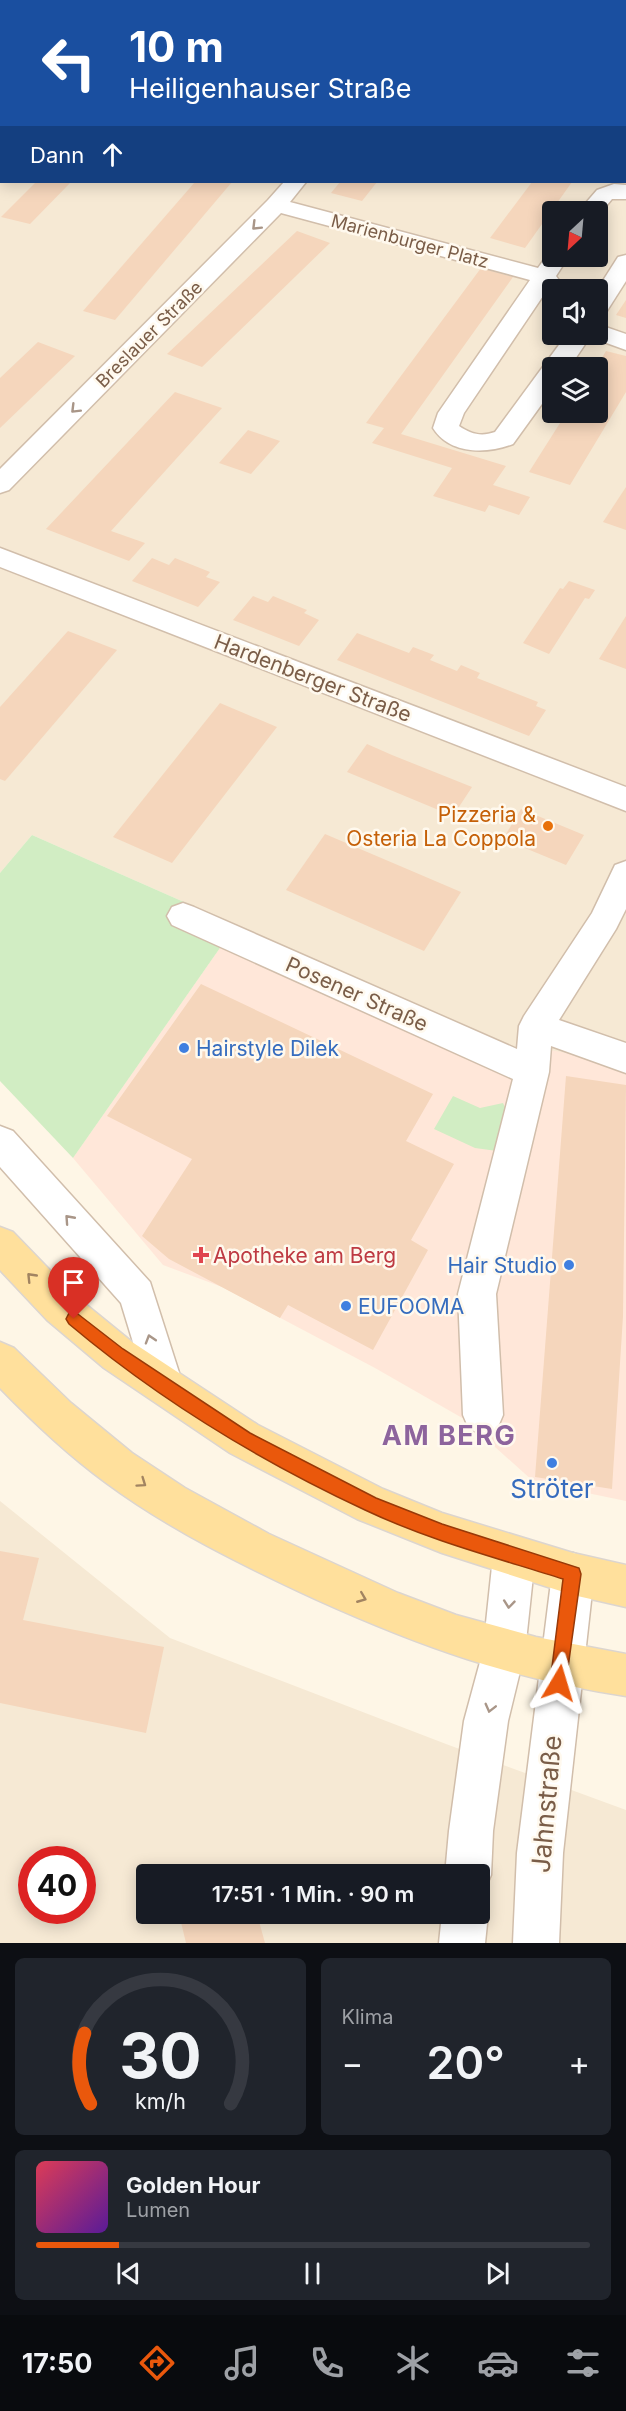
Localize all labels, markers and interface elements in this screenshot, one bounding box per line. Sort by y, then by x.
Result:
text: 10 m [129,21,224,72]
icon: left [30,24,108,102]
text: Heiligenhauser Straße [129,72,411,105]
icon: ahead [96,138,129,171]
text: Dann [30,142,84,168]
north arrow [542,201,608,267]
map controls [542,201,608,423]
street label: Marienburger Platz [329,210,491,272]
one-way arrow [253,218,264,229]
street label: Breslauer Straße [92,277,206,391]
button: sound [542,279,608,345]
button: layers [542,357,608,423]
one-way arrow [71,402,81,413]
street label: Hardenberger Straße [211,629,415,727]
place label: Pizzeria & Osteria La Coppola [346,802,536,851]
marker: Pizzeria & Osteria La Coppola [541,819,555,833]
street label: Posener Straße [282,951,432,1037]
place label: Hairstyle Dilek [196,1036,339,1061]
marker: Hairstyle Dilek [177,1041,191,1055]
one-way arrow [65,1215,76,1226]
place label: Apotheke am Berg [213,1243,396,1268]
marker: Apotheke am Berg [194,1248,208,1262]
place label: Hair Studio [447,1253,557,1278]
pin [48,1257,99,1319]
marker: Hair Studio [562,1258,576,1272]
icon: arrive [57,1266,90,1299]
one-way arrow [27,1273,38,1283]
place label: EUFOOMA [358,1294,464,1319]
marker: EUFOOMA [339,1299,353,1313]
one-way arrow [145,1334,158,1345]
district label: AM BERG [382,1419,516,1452]
marker: Ströter [545,1456,559,1470]
place label: Ströter [510,1473,594,1504]
one-way arrow [136,1476,147,1487]
one-way arrow [356,1591,367,1603]
one-way arrow [503,1599,516,1608]
position arrow [527,1651,591,1715]
one-way arrow [484,1703,497,1713]
street label: Jahnstraße [525,1734,567,1874]
speed limit sign: 40 [18,1846,96,1924]
text: 17:51 · 1 Min. · 90 m [212,1881,414,1907]
text: Klima [342,2005,393,2029]
text: 30 [119,2018,201,2093]
text: 20° [427,2035,505,2090]
text: − [342,2043,363,2083]
text: + [568,2043,590,2083]
text: km/h [135,2088,186,2114]
text: Golden Hour [126,2172,260,2198]
text: Lumen [126,2198,190,2222]
icon: previous [112,2257,145,2290]
icon: pause [296,2257,329,2290]
icon: next [481,2257,514,2290]
icon: directions [136,2342,178,2384]
icon: music [221,2342,263,2384]
icon: phone [306,2342,348,2384]
icon: climate [392,2342,434,2384]
icon: car [477,2342,519,2384]
icon: filters [562,2342,604,2384]
text: 17:50 [22,2347,93,2380]

